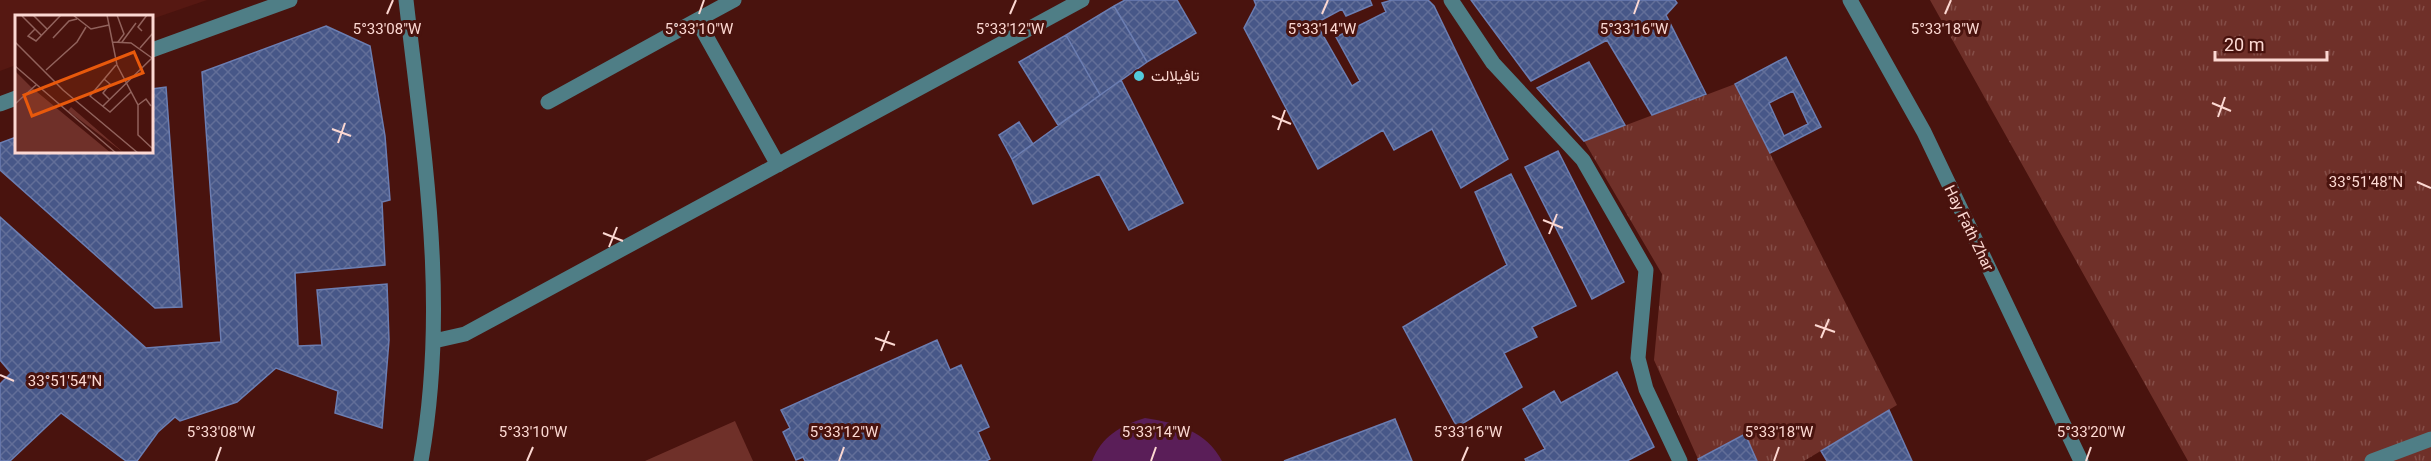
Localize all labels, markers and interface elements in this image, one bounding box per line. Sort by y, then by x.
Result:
inset map [15,15,153,153]
text: 5°33'08"W [353,20,421,38]
text: 5°33'10"W [665,20,733,38]
text: 5°33'12"W [976,20,1044,38]
text: 5°33'14"W [1288,20,1356,38]
text: 5°33'16"W [1600,20,1668,38]
text: 5°33'18"W [1911,20,1979,38]
scale bar [2215,24,2328,62]
text: 20 m [2224,34,2264,55]
place label: تافيلالت [1151,67,1200,85]
marker: تافيلالت [1132,69,1146,83]
text: 33°51'48"N [2329,173,2403,191]
street label: Hay Fath Zhar [1940,182,1998,274]
text: 33°51'54"N [28,372,102,390]
text: 5°33'08"W [187,423,255,441]
text: 5°33'10"W [499,423,567,441]
text: 5°33'12"W [810,423,878,441]
text: 5°33'14"W [1122,423,1190,441]
text: 5°33'16"W [1434,423,1502,441]
text: 5°33'18"W [1745,423,1813,441]
text: 5°33'20"W [2057,423,2125,441]

